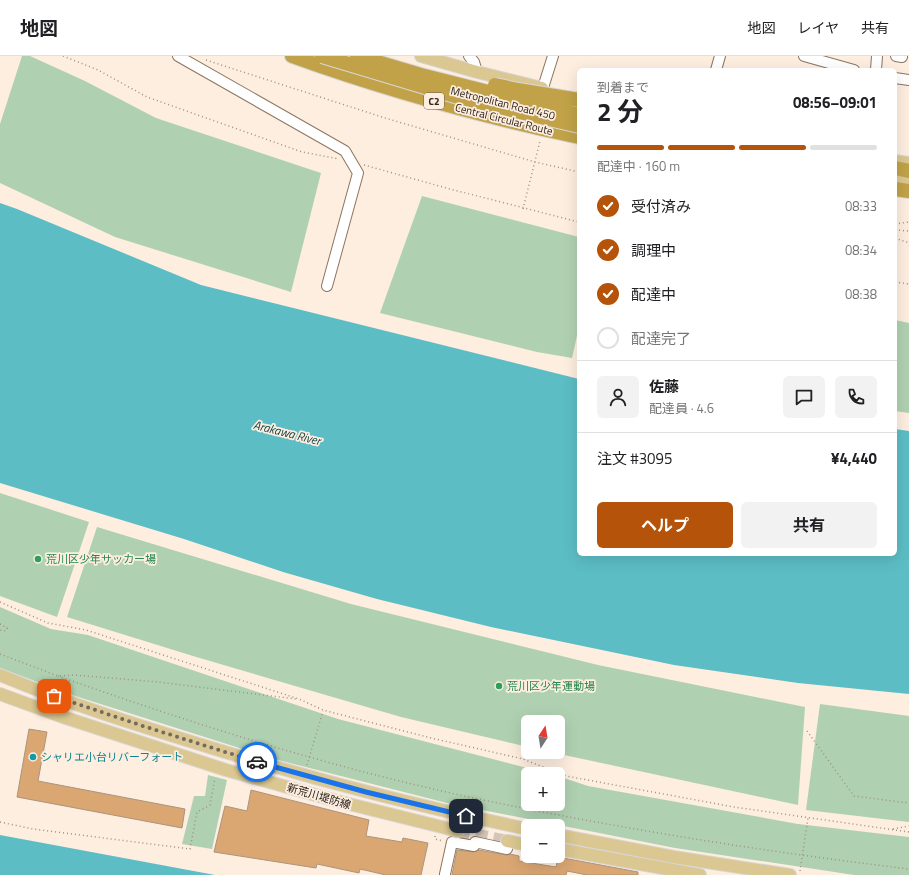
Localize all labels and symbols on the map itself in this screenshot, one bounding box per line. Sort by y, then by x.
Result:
street label: Metropolitan Road 450 [449,82,557,124]
road number: C2 [424,93,444,109]
street label: Central Circular Route [453,99,555,139]
water label: Arakawa River [252,415,325,451]
place label: 荒川区少年サッカー場 [46,551,156,567]
marker: 荒川区少年サッカー場 [33,554,43,564]
place label: 荒川区少年運動場 [507,678,595,694]
pin [37,679,71,713]
marker: 荒川区少年運動場 [494,681,504,691]
north arrow [521,715,565,759]
courier [237,742,277,782]
place label: シャリエ小台リバーフォート [41,749,183,765]
marker: シャリエ小台リバーフォート [28,752,38,762]
street label: 新荒川堤防線 [285,779,353,813]
pin [449,799,483,833]

